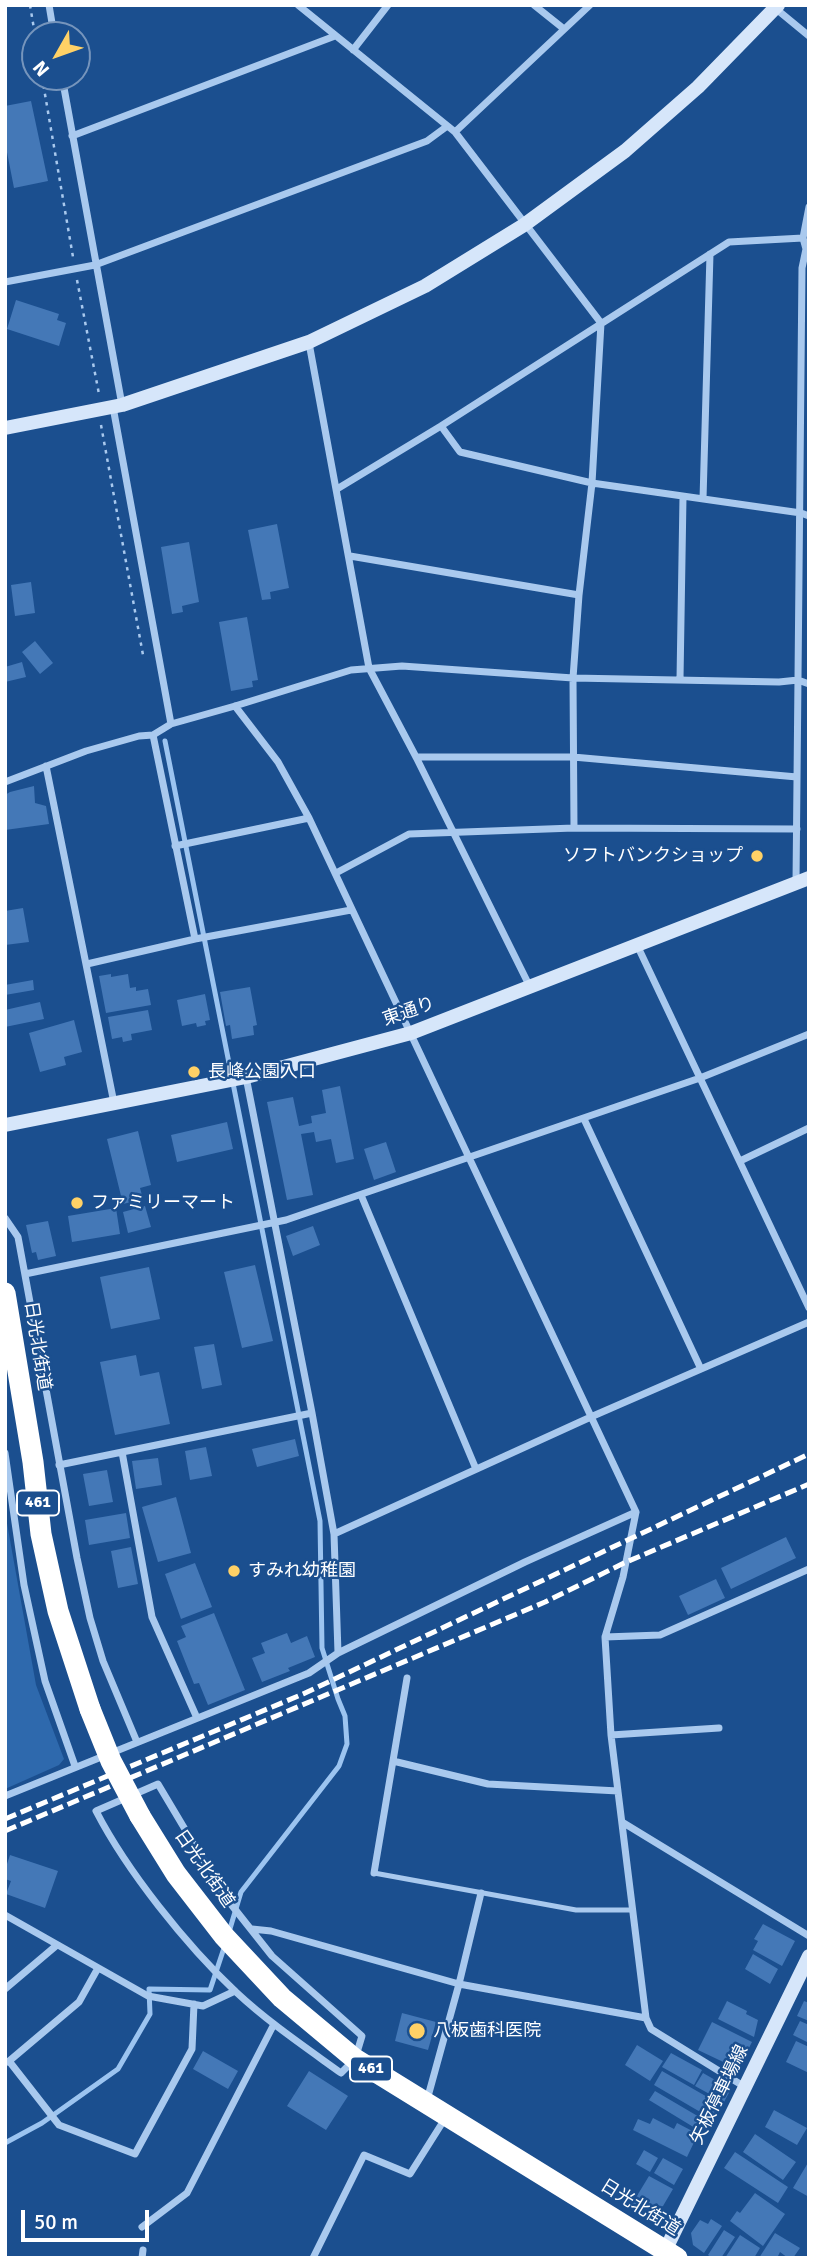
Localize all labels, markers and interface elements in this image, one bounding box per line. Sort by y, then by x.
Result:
north arrow [21,21,91,91]
text: N [28,55,55,81]
place label: ソフトバンクショップ [563,845,743,867]
marker: ソフトバンクショップ [749,848,765,864]
street label: 東通り [380,993,438,1031]
place label: 長峰公園入口 [208,1061,316,1083]
marker: 長峰公園入口 [186,1064,202,1080]
place label: ファミリーマート [91,1192,235,1214]
marker: ファミリーマート [69,1195,85,1211]
street label: 日光北街道 [19,1300,55,1392]
road number: 461 [17,1490,59,1516]
place label: すみれ幼稚園 [248,1560,356,1582]
marker: すみれ幼稚園 [226,1563,242,1579]
street label: 日光北街道 [169,1826,239,1912]
place label: 八板歯科医院 [433,2020,541,2042]
marker: 八板歯科医院 [407,2021,427,2041]
street label: 矢板停車場線 [687,2042,753,2148]
road number: 461 [350,2056,392,2082]
street label: 日光北街道 [596,2175,684,2241]
scale bar [24,2196,152,2240]
text: 50 m [34,2209,78,2235]

